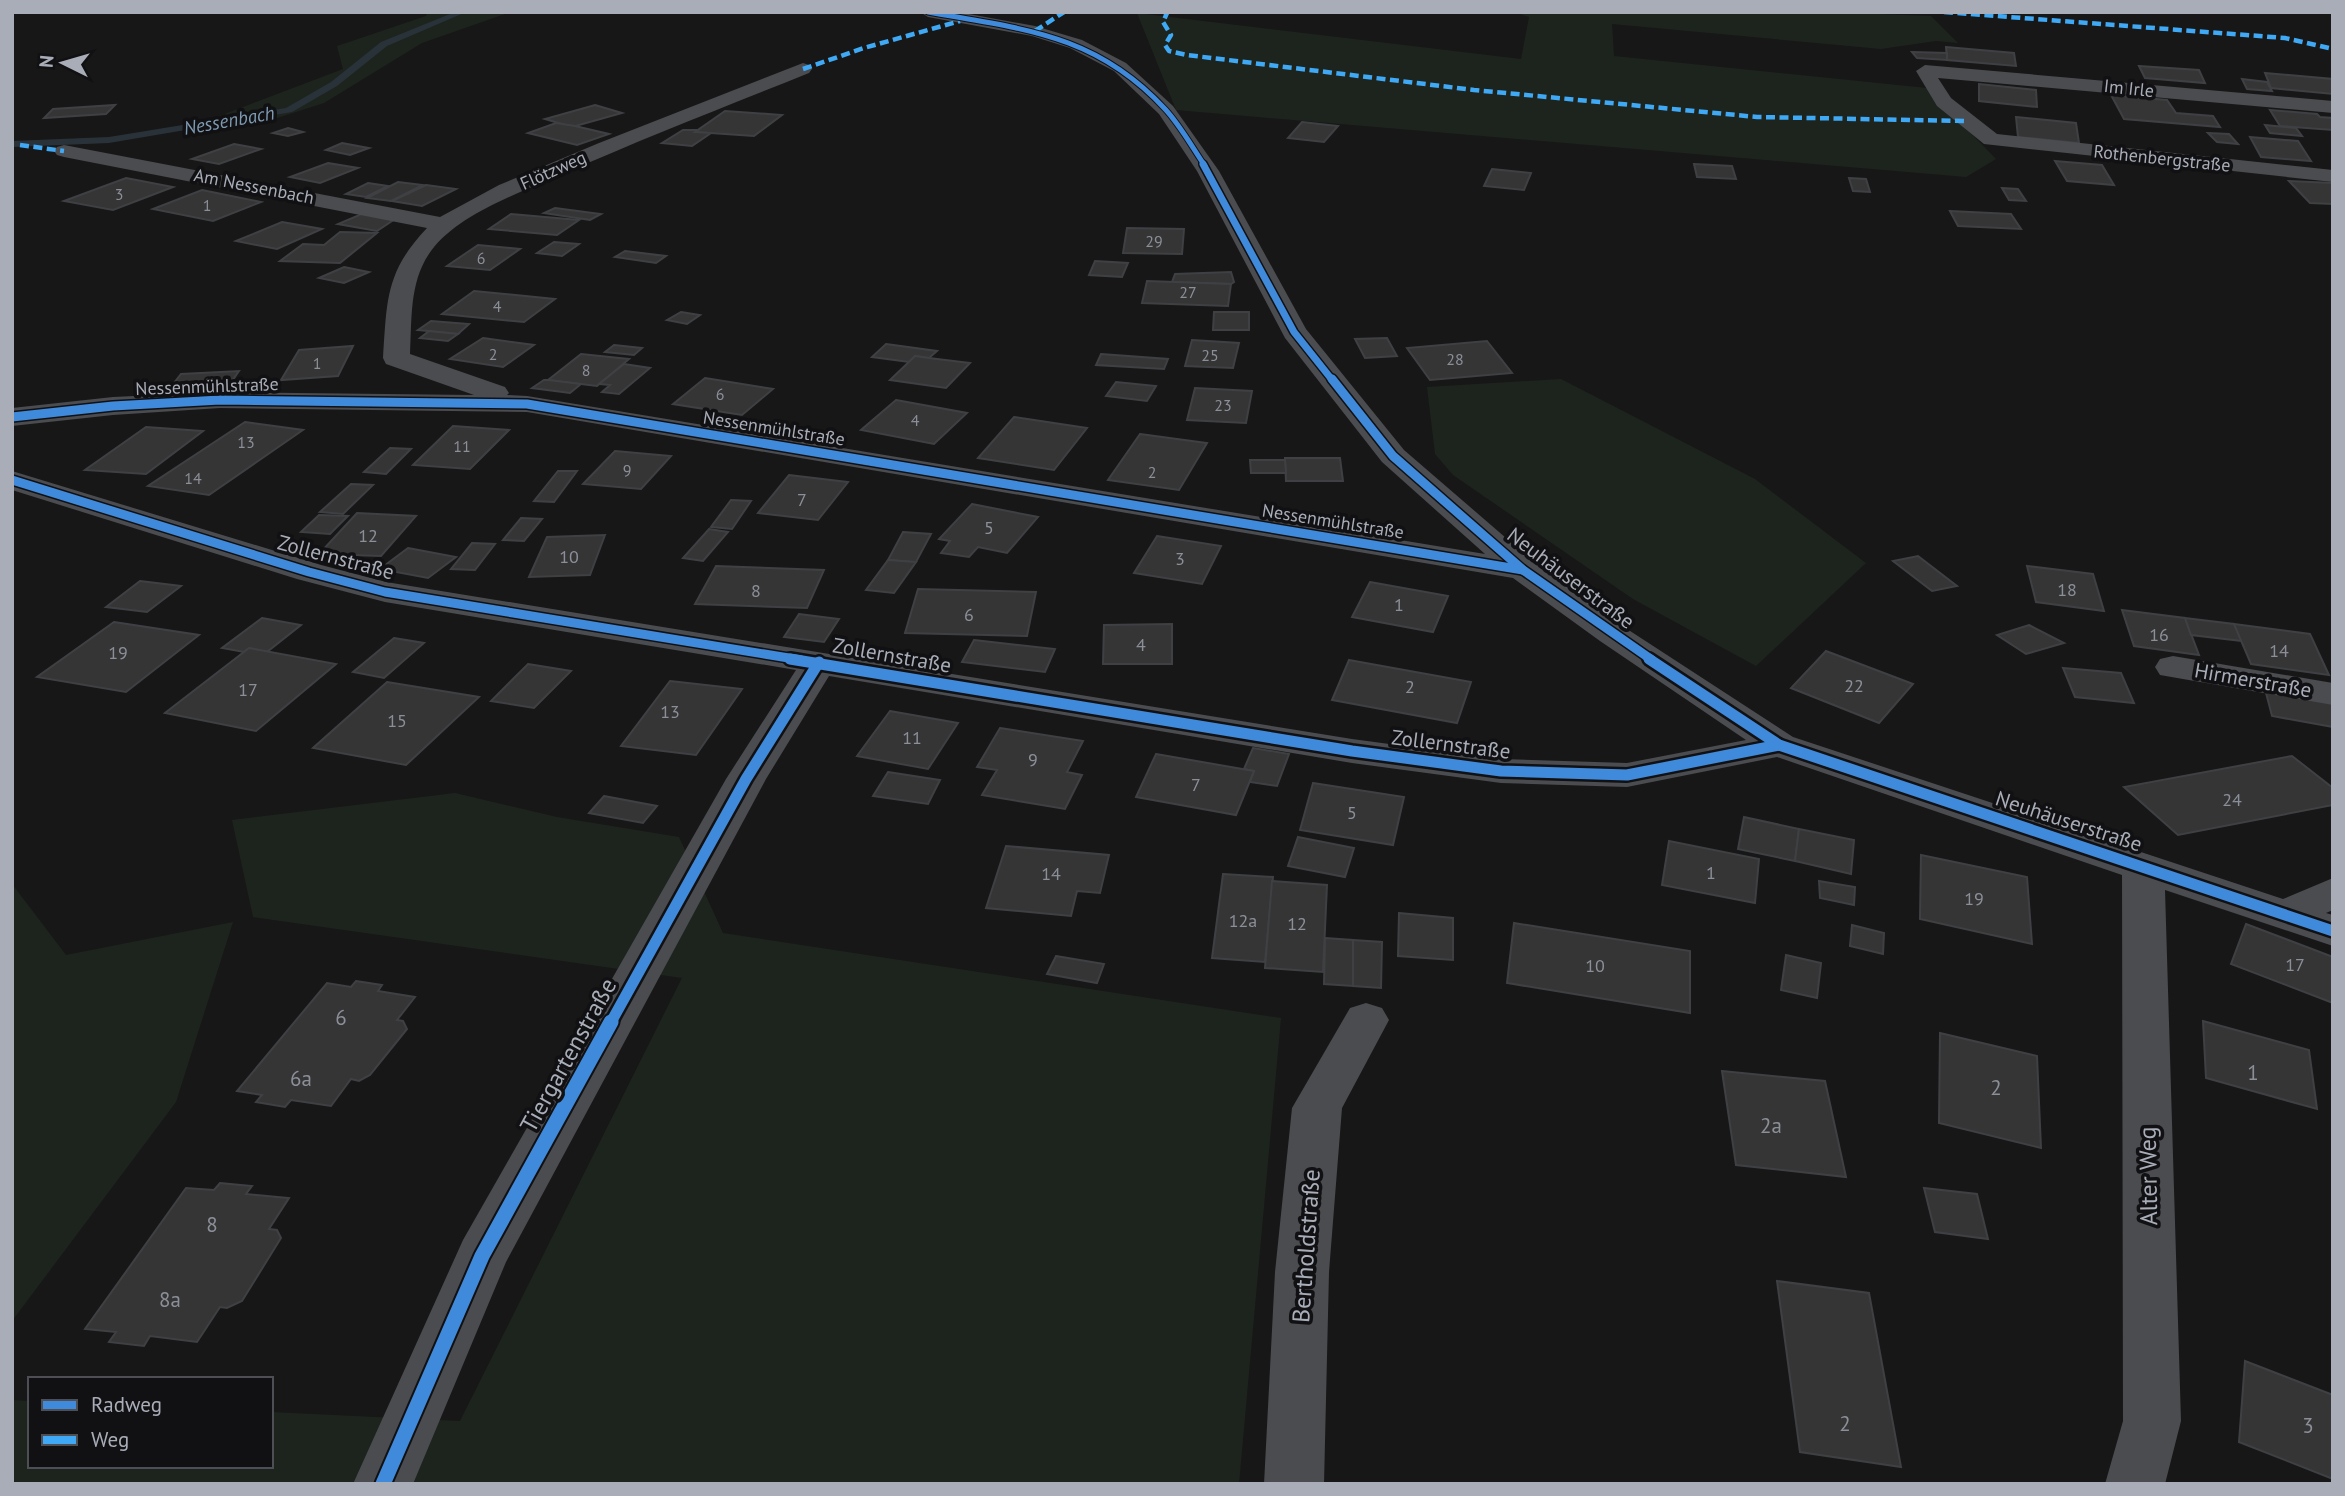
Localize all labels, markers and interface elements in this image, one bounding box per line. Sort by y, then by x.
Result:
north arrow [28,28,98,98]
text: N [34,54,59,69]
street label: Im Irle [2103,74,2155,102]
water label: Nessenbach [182,100,276,140]
street label: Rothenbergstraße [2092,139,2232,177]
street label: Flötzweg [516,145,590,195]
street label: Am Nessenbach [192,163,316,209]
house number: 3 [115,184,123,204]
house number: 1 [203,195,211,215]
house number: 29 [1145,231,1163,251]
house number: 6 [477,248,485,268]
house number: 27 [1179,282,1197,302]
house number: 4 [493,296,502,316]
house number: 2 [489,344,497,364]
house number: 25 [1201,345,1219,365]
house number: 28 [1446,349,1464,369]
house number: 1 [313,353,321,373]
house number: 8 [582,360,590,380]
street label: Nessenmühlstraße [135,372,279,400]
house number: 6 [716,384,724,404]
house number: 23 [1214,395,1232,415]
street label: Nessenmühlstraße [701,405,847,451]
house number: 4 [911,410,920,430]
house number: 13 [237,432,255,452]
house number: 11 [453,436,471,456]
house number: 9 [623,460,631,480]
house number: 2 [1148,462,1156,482]
house number: 14 [184,468,202,488]
house number: 7 [797,488,807,511]
street label: Nessenmühlstraße [1260,498,1406,544]
house number: 5 [984,516,994,539]
street label: Neuhäuserstraße [1502,521,1640,635]
house number: 12 [358,524,378,547]
street label: Zollernstraße [275,528,397,586]
house number: 10 [559,545,579,568]
house number: 3 [1175,547,1185,570]
house number: 18 [2057,578,2077,601]
house number: 8 [751,579,761,602]
house number: 1 [1394,593,1404,616]
house number: 6 [964,603,974,626]
house number: 16 [2149,623,2169,646]
street label: Zollernstraße [831,631,953,679]
house number: 4 [1136,633,1146,656]
house number: 14 [2269,639,2289,662]
house number: 19 [108,641,128,664]
street label: Hirmerstraße [2192,656,2314,704]
house number: 22 [1844,674,1864,697]
house number: 2 [1405,675,1415,698]
house number: 17 [238,678,258,701]
house number: 13 [660,700,680,723]
house number: 15 [387,709,407,732]
street label: Zollernstraße [1390,723,1512,765]
house number: 11 [902,726,922,749]
house number: 9 [1028,748,1038,771]
house number: 7 [1191,773,1201,796]
street label: Neuhäuserstraße [1992,785,2146,857]
house number: 24 [2222,788,2242,811]
house number: 5 [1347,801,1357,824]
house number: 1 [1706,861,1716,884]
house number: 14 [1041,862,1061,885]
house number: 19 [1964,887,1984,910]
house number: 12a [1229,909,1257,932]
house number: 12 [1287,912,1307,935]
house number: 17 [2285,953,2305,976]
house number: 10 [1585,954,1605,977]
street label: Tiergartenstraße [513,972,623,1138]
house number: 6 [335,1004,347,1031]
house number: 1 [2247,1059,2259,1086]
house number: 6a [290,1065,312,1092]
house number: 2 [1990,1074,2002,1101]
house number: 2a [1760,1112,1782,1139]
street label: Alter Weg [2132,1126,2164,1226]
street label: Bertholdstraße [1285,1168,1327,1324]
house number: 8 [206,1211,218,1238]
house number: 8a [159,1286,181,1313]
legend [28,1377,273,1468]
text: Radweg [91,1391,162,1418]
house number: 2 [1839,1410,1851,1437]
house number: 3 [2302,1412,2314,1439]
text: Weg [91,1426,129,1453]

